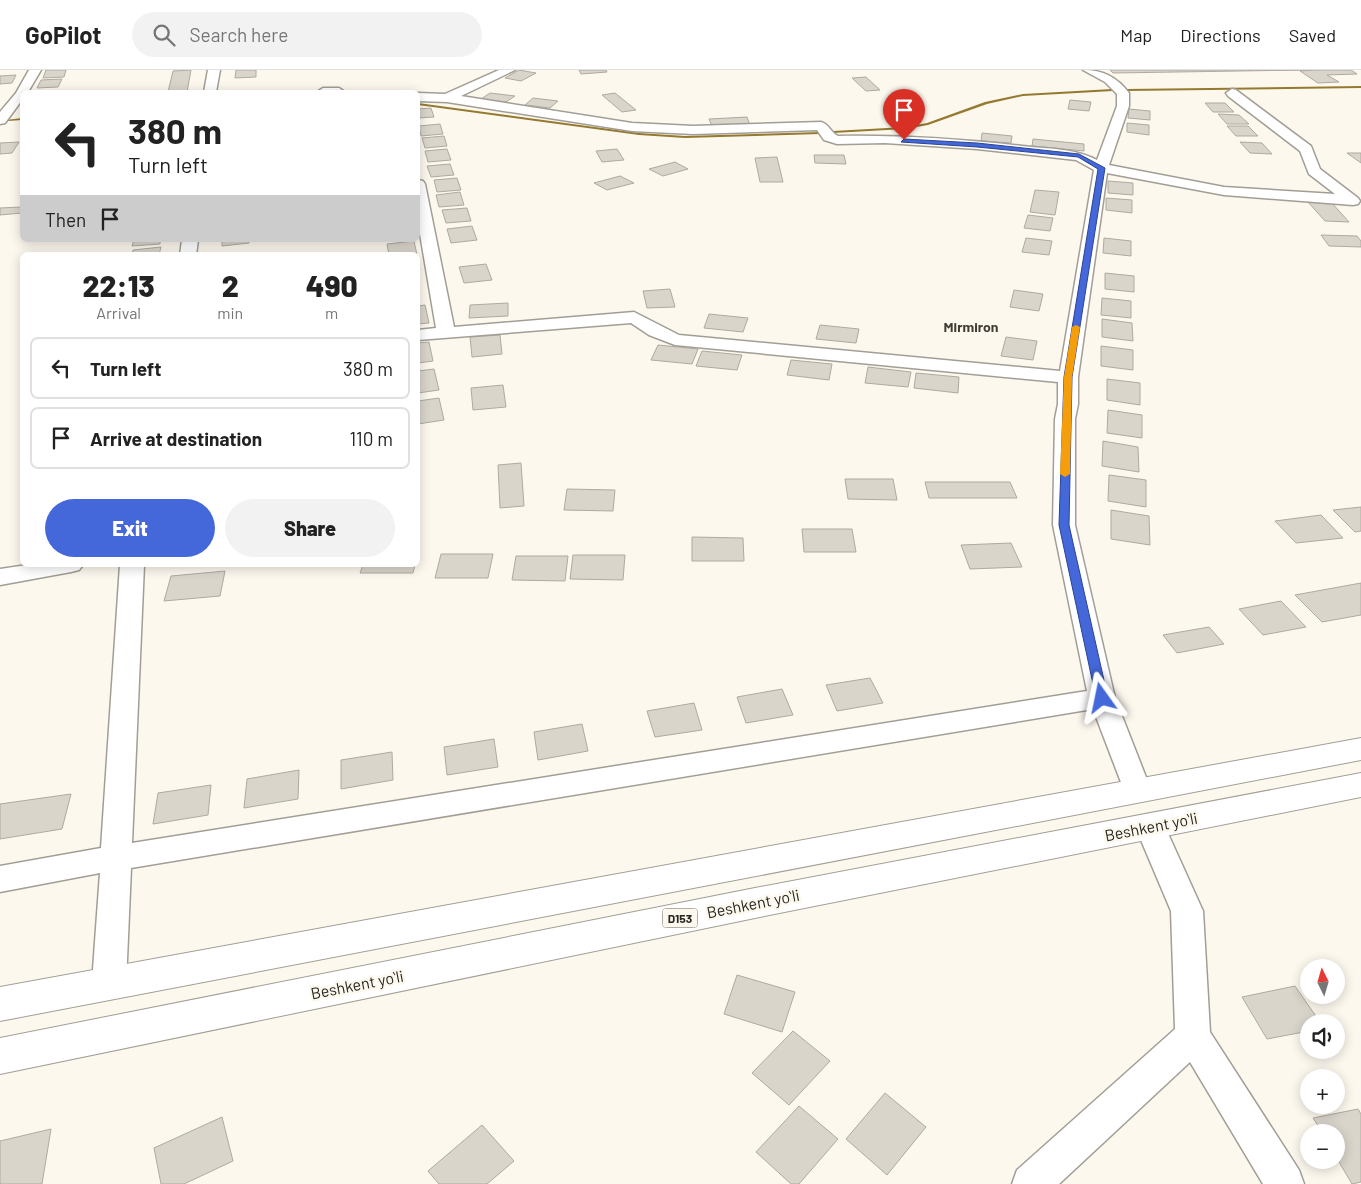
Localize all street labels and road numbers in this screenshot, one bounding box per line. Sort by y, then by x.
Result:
street label: Beshkent yoʻli [1103,808,1199,844]
street label: Beshkent yoʻli [705,885,801,921]
road number: D153 [662,908,698,928]
street label: Beshkent yoʻli [309,966,405,1002]

